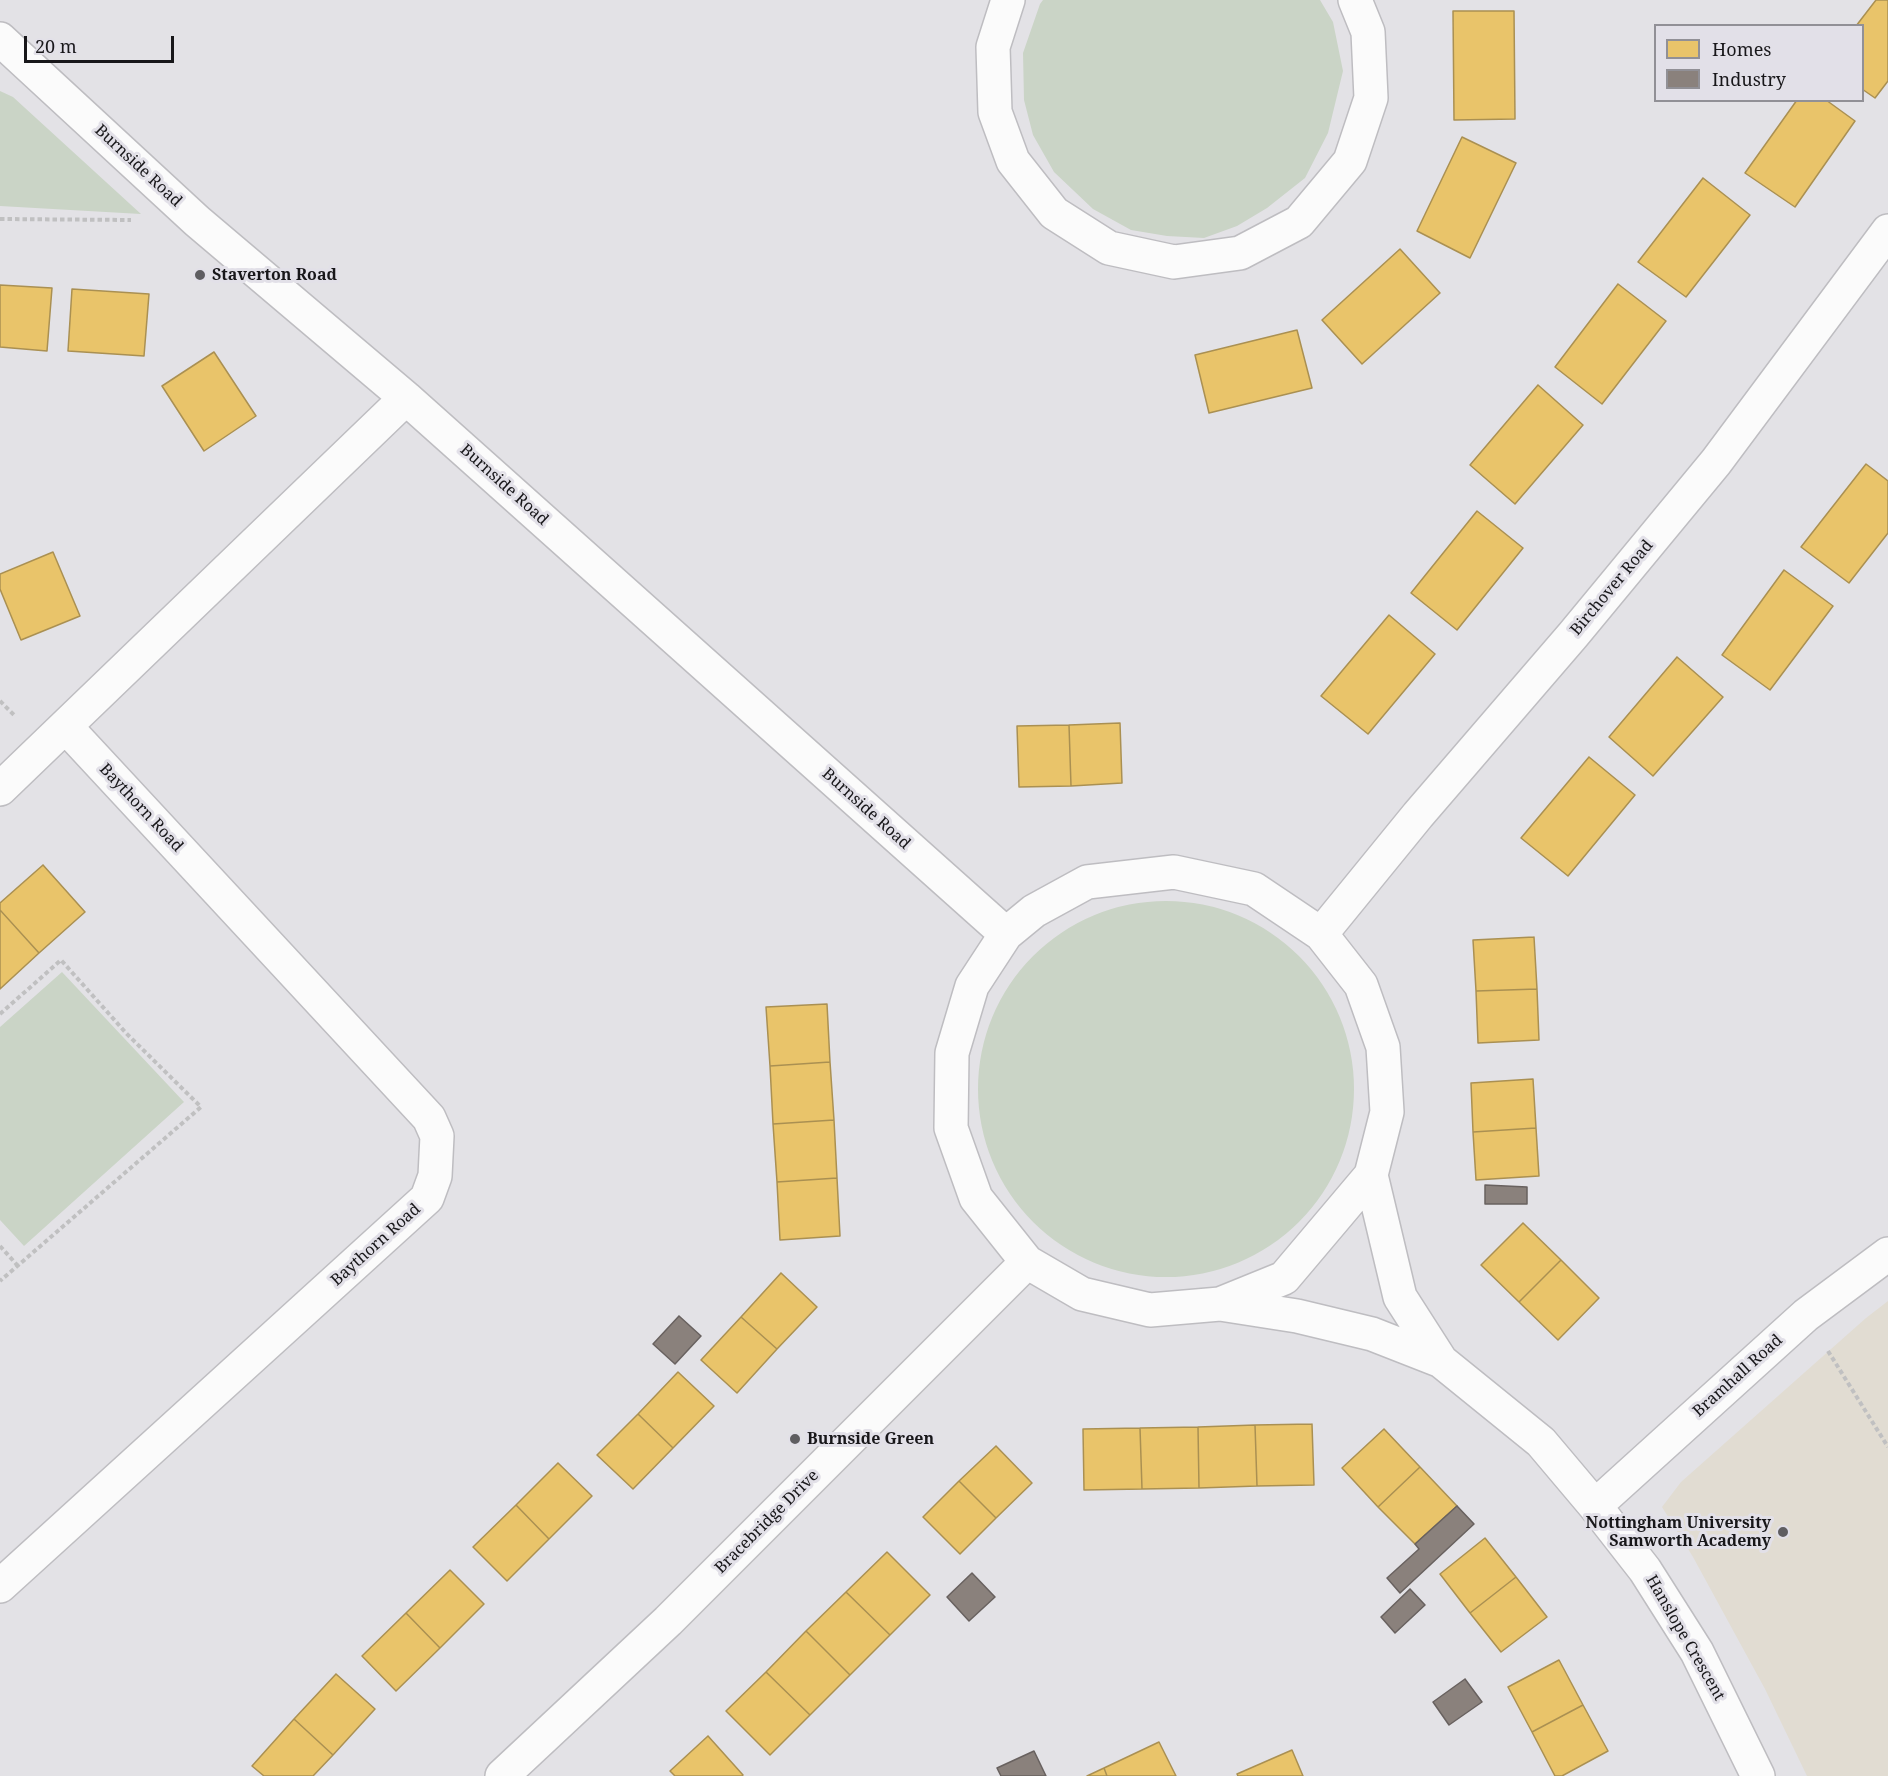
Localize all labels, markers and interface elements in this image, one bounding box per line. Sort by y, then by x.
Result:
scale bar [27,24,177,62]
legend [1654,24,1864,102]
text: 20 m [35,34,77,58]
text: Homes [1712,37,1771,61]
text: Industry [1712,67,1786,91]
street label: Burnside Road [91,121,185,211]
place label: Staverton Road [212,265,337,285]
marker: Staverton Road [193,268,207,282]
street label: Burnside Road [456,440,552,530]
street label: Birchover Road [1567,536,1657,640]
street label: Baythorn Road [95,760,187,856]
street label: Burnside Road [818,764,914,854]
street label: Baythorn Road [327,1200,425,1290]
street label: Bramhall Road [1689,1331,1787,1421]
place label: Burnside Green [807,1429,934,1449]
marker: Burnside Green [788,1432,802,1446]
street label: Bracebridge Drive [711,1466,823,1578]
place label: Nottingham University Samworth Academy [1586,1513,1771,1551]
marker: Nottingham University Samworth Academy [1776,1525,1790,1539]
street label: Hanslope Crescent [1641,1572,1729,1704]

